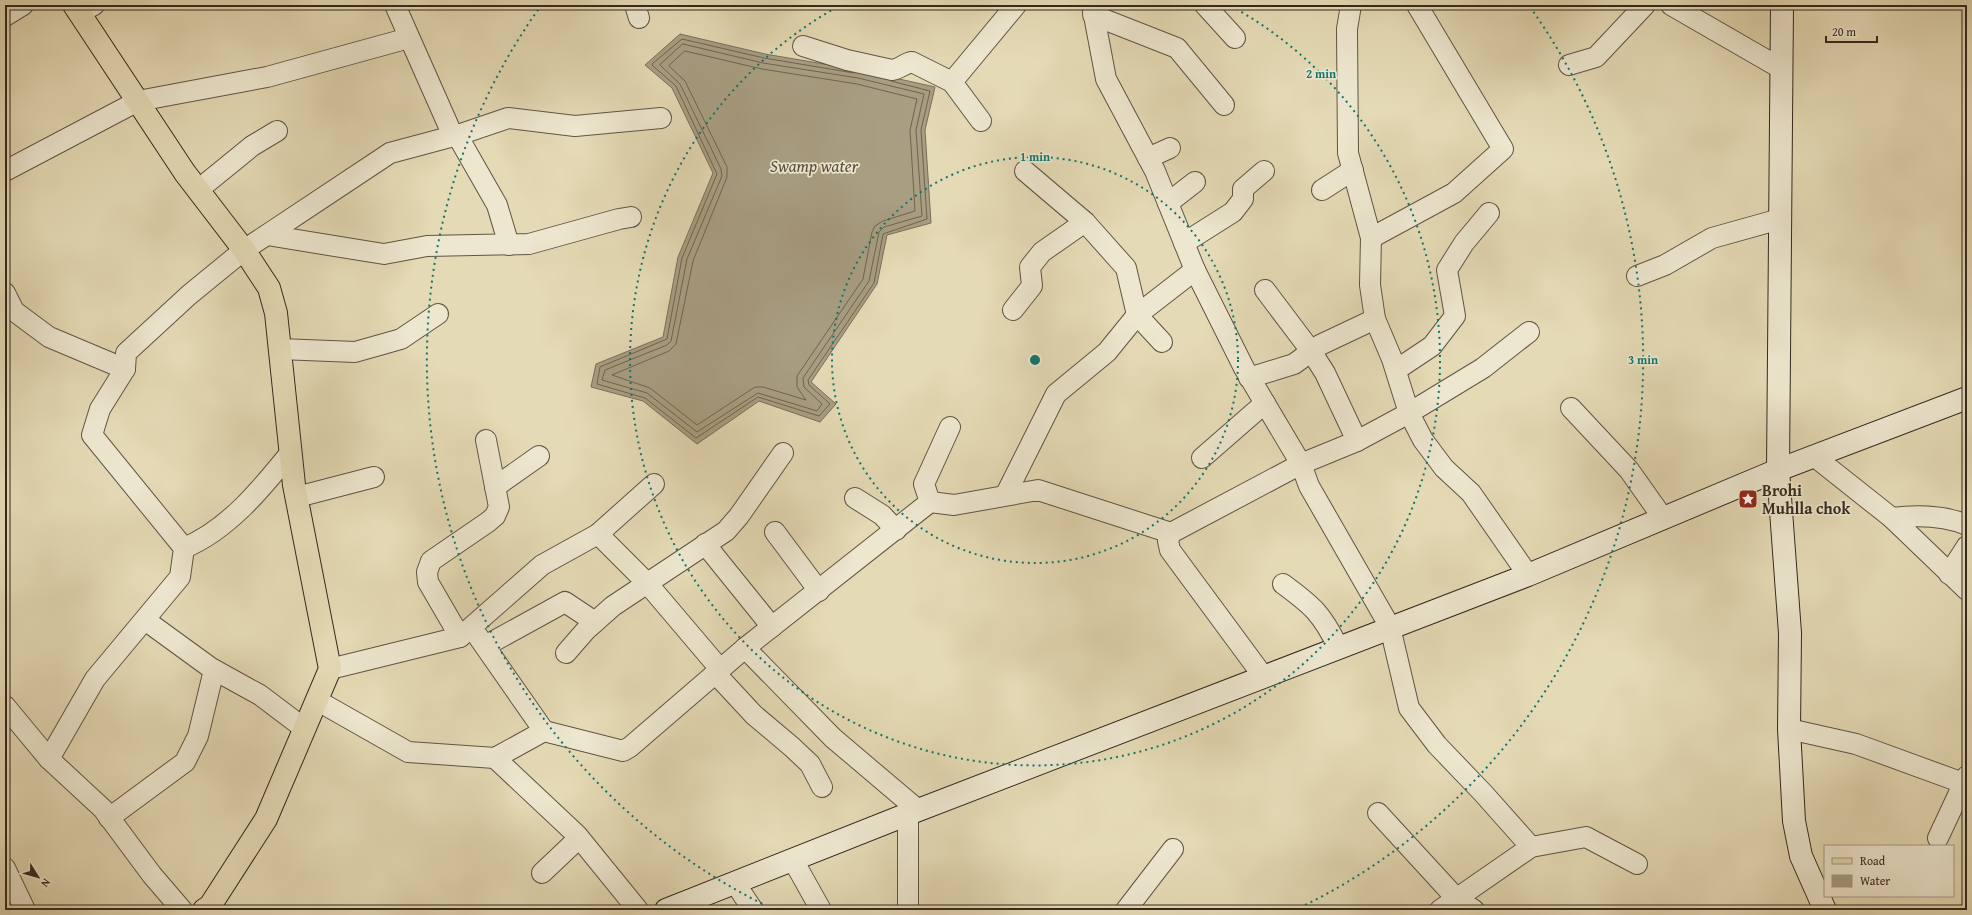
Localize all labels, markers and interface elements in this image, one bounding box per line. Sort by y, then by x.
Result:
scale bar [1826,18,1877,44]
text: 20 m [1832,23,1856,40]
text: 2 min [1306,65,1336,82]
text: 1 min [1020,148,1050,165]
water label: Swamp water [770,153,859,178]
text: 3 min [1628,351,1658,368]
centre of rings [1028,353,1042,367]
place label: Brohi Muhlla chok [1762,478,1851,520]
place icon: Brohi Muhlla chok [1737,488,1759,510]
legend [1824,845,1954,897]
text: Road [1860,852,1886,869]
north arrow [18,857,58,897]
text: Water [1860,872,1890,889]
text: N [37,875,55,891]

